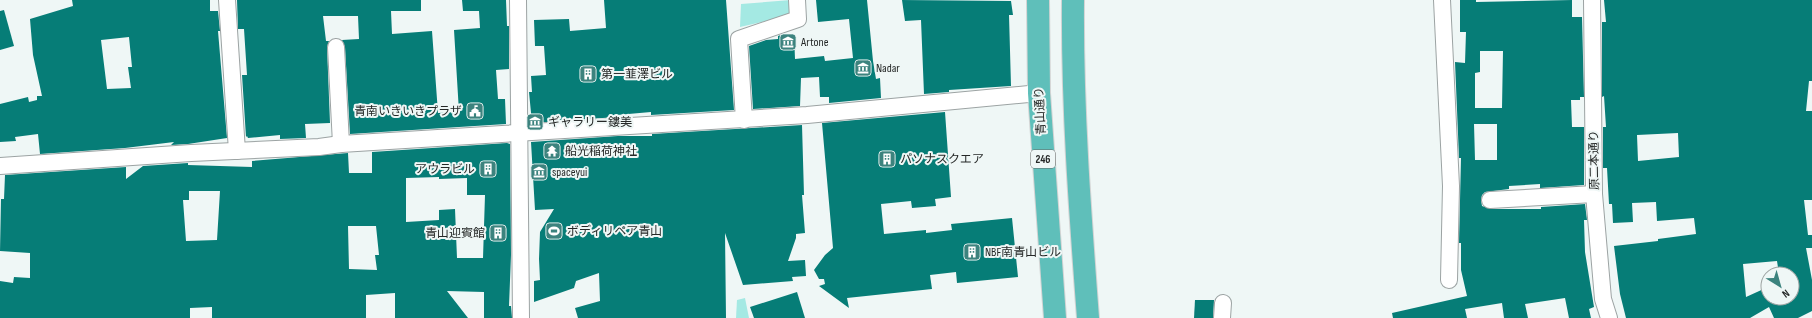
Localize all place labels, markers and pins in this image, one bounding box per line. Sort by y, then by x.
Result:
museum icon: Artone [778,32,798,52]
place label: Artone [800,35,829,50]
museum icon: Nadar [853,58,873,78]
place label: Nadar [876,61,900,76]
building icon: 第一韮澤ビル [578,64,598,84]
place label: 第一韮澤ビル [601,67,673,82]
public building icon: 青南いきいきプラザ [465,101,485,121]
place label: 青南いきいきプラザ [354,104,462,119]
museum icon: ギャラリー鏤美 [525,112,545,132]
place label: ギャラリー鏤美 [548,115,632,130]
temple icon: 船光稲荷神社 [542,141,562,161]
place label: 船光稲荷神社 [565,144,637,159]
building icon: パソナスクエア [877,149,897,169]
place label: パソナスクエア [900,152,984,167]
building icon: アウラビル [478,159,498,179]
place label: アウラビル [415,162,475,177]
museum icon: spaceyui [529,162,549,182]
place label: spaceyui [552,165,587,180]
sports icon: ボディリペア青山 [544,221,564,241]
building icon: 青山迎賓館 [488,223,508,243]
place label: ボディリペア青山 [567,224,662,239]
place label: 青山迎賓館 [425,226,485,241]
building icon: NBF南青山ビル [962,242,982,262]
place label: NBF南青山ビル [985,245,1061,260]

